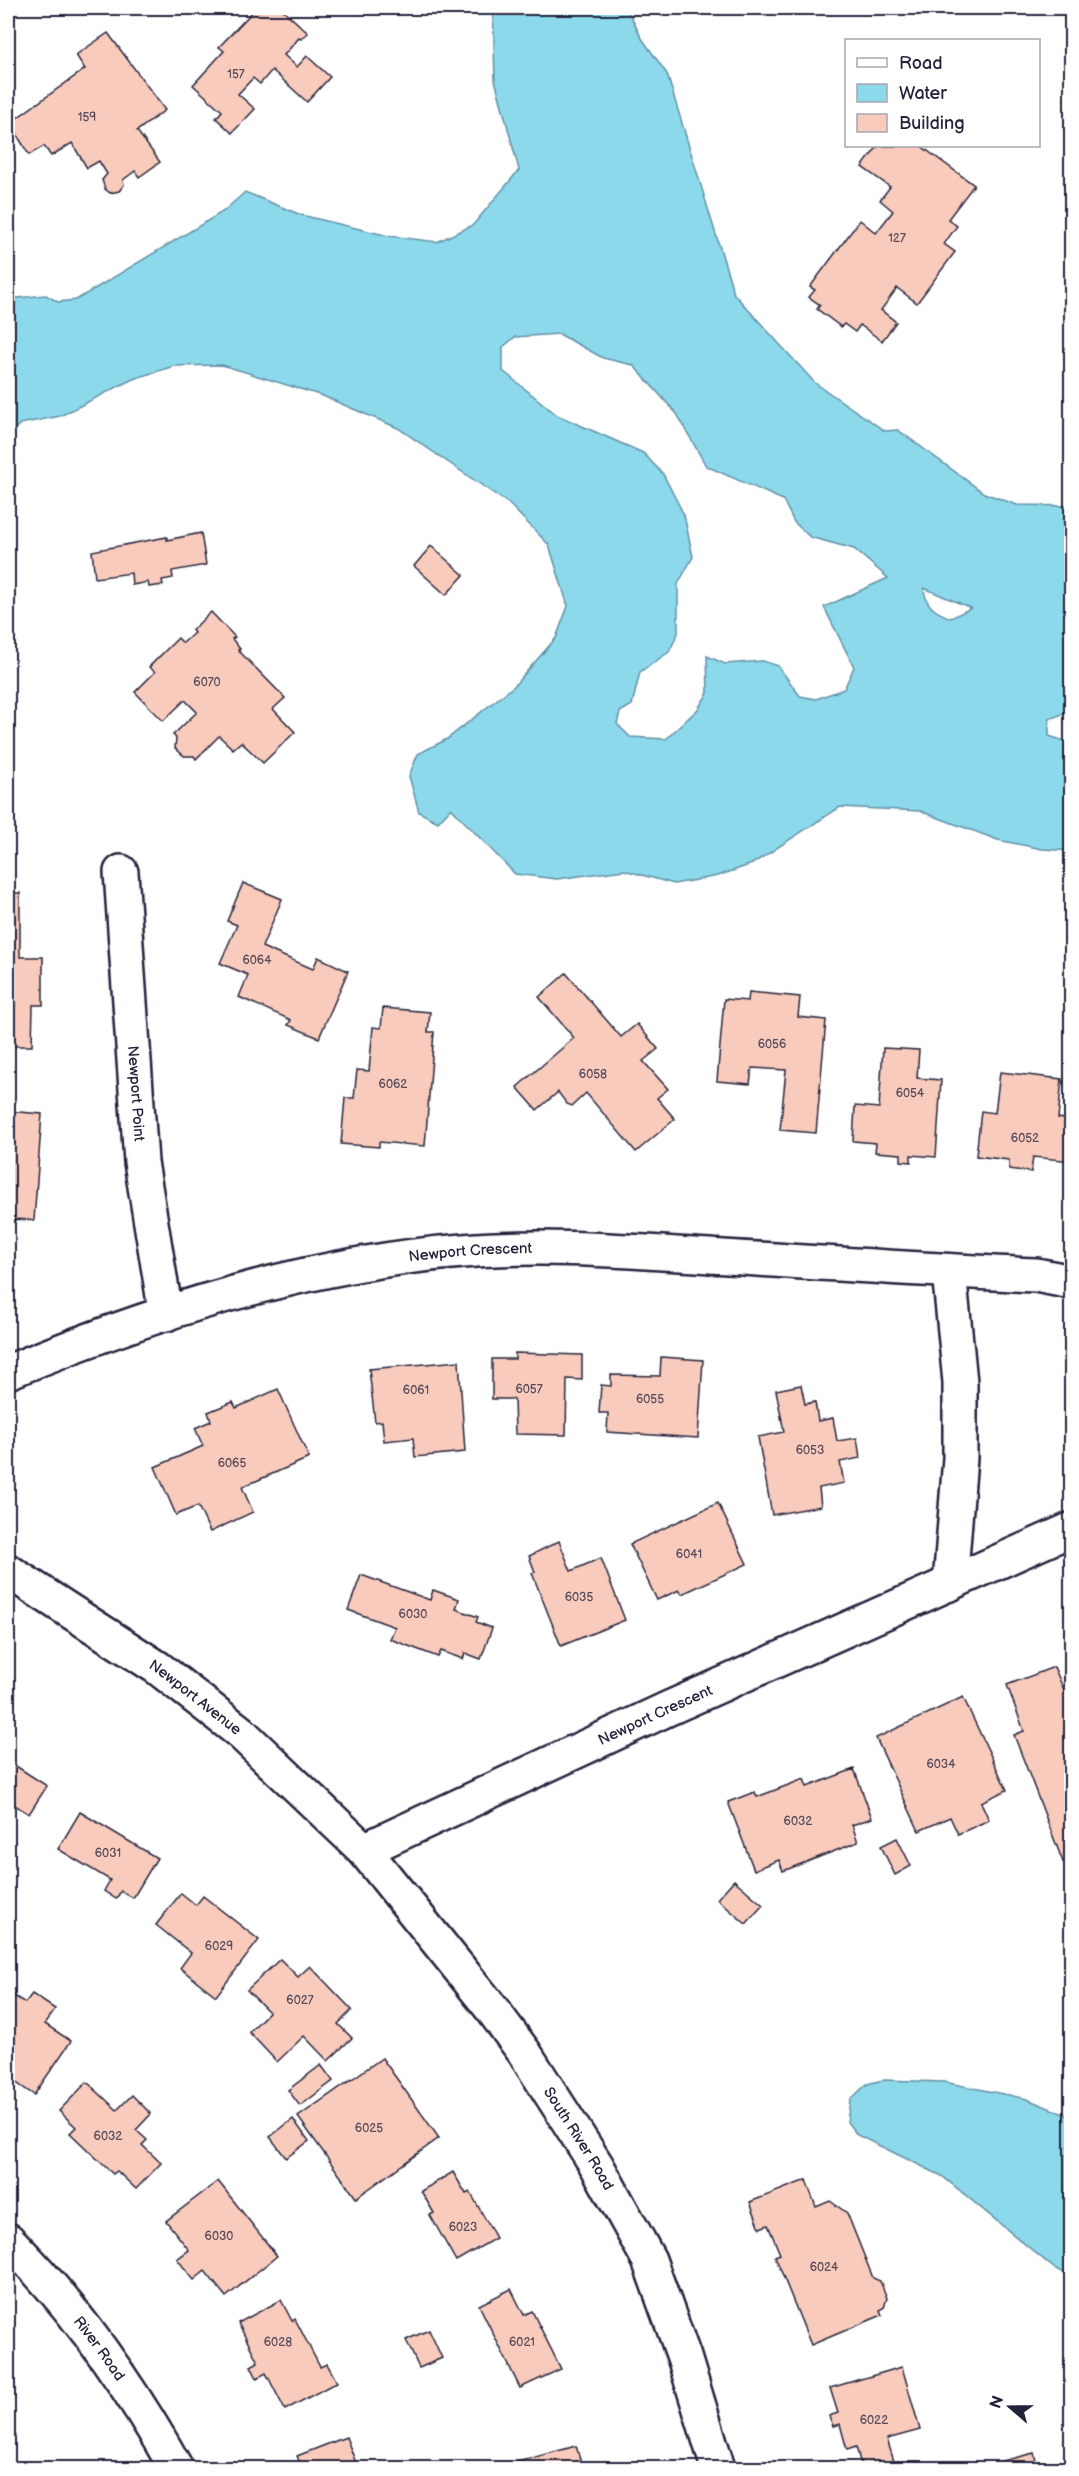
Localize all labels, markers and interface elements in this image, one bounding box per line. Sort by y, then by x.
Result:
legend [845,39,1040,147]
text: Road [899,53,943,74]
house number: 157 [227,67,245,82]
text: Water [899,83,947,104]
house number: 159 [78,110,96,125]
text: Building [899,113,965,134]
house number: 127 [888,231,906,246]
house number: 6070 [193,675,221,690]
house number: 6064 [242,953,272,968]
house number: 6056 [758,1037,786,1052]
street label: Newport Point [124,1045,149,1142]
house number: 6058 [579,1067,607,1082]
house number: 6062 [379,1077,407,1092]
house number: 6054 [896,1086,925,1101]
house number: 6052 [1011,1131,1039,1146]
street label: Newport Crescent [407,1239,533,1266]
house number: 6057 [515,1382,543,1397]
house number: 6061 [403,1383,429,1398]
house number: 6055 [636,1392,664,1407]
house number: 6053 [796,1443,824,1458]
house number: 6065 [218,1456,246,1471]
house number: 6041 [676,1547,702,1562]
house number: 6035 [565,1590,593,1605]
house number: 6030 [399,1607,427,1622]
street label: Newport Avenue [146,1655,245,1739]
street label: Newport Crescent [595,1680,716,1749]
house number: 6034 [926,1757,956,1772]
house number: 6032 [784,1814,812,1829]
house number: 6031 [95,1846,121,1861]
house number: 6029 [205,1939,233,1954]
house number: 6027 [286,1993,314,2008]
street label: South River Road [539,2083,618,2194]
house number: 6025 [355,2121,383,2136]
house number: 6032 [94,2129,122,2144]
house number: 6023 [449,2220,477,2235]
house number: 6030 [205,2229,233,2244]
house number: 6024 [810,2260,839,2275]
street label: River Road [70,2312,129,2384]
house number: 6028 [264,2335,292,2350]
house number: 6021 [509,2335,535,2350]
north arrow [980,2377,1040,2437]
text: N [986,2393,1008,2411]
house number: 6022 [860,2413,888,2428]

